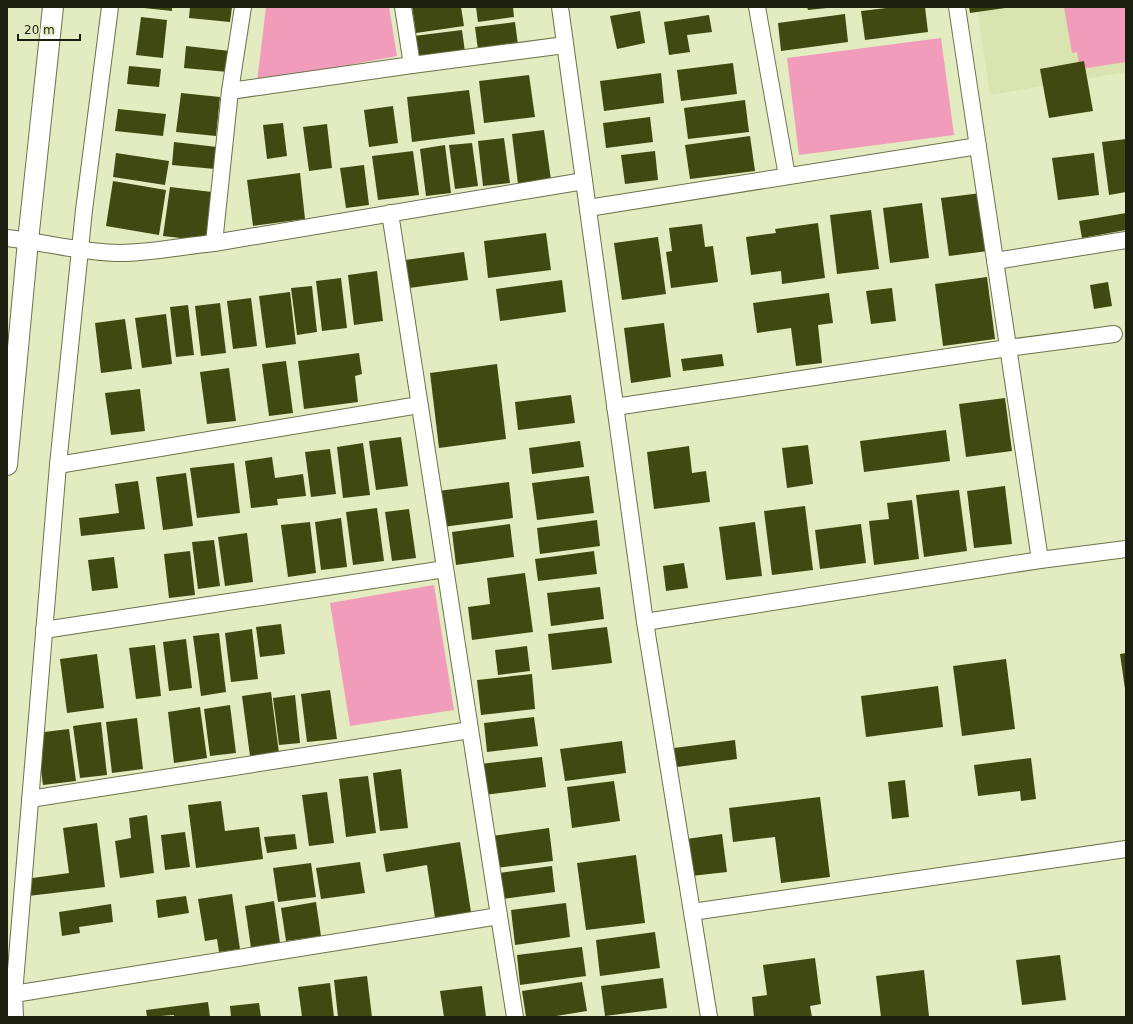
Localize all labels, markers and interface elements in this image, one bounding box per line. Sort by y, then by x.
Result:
scale bar [18,16,80,42]
text: 20 m [24,23,55,37]

